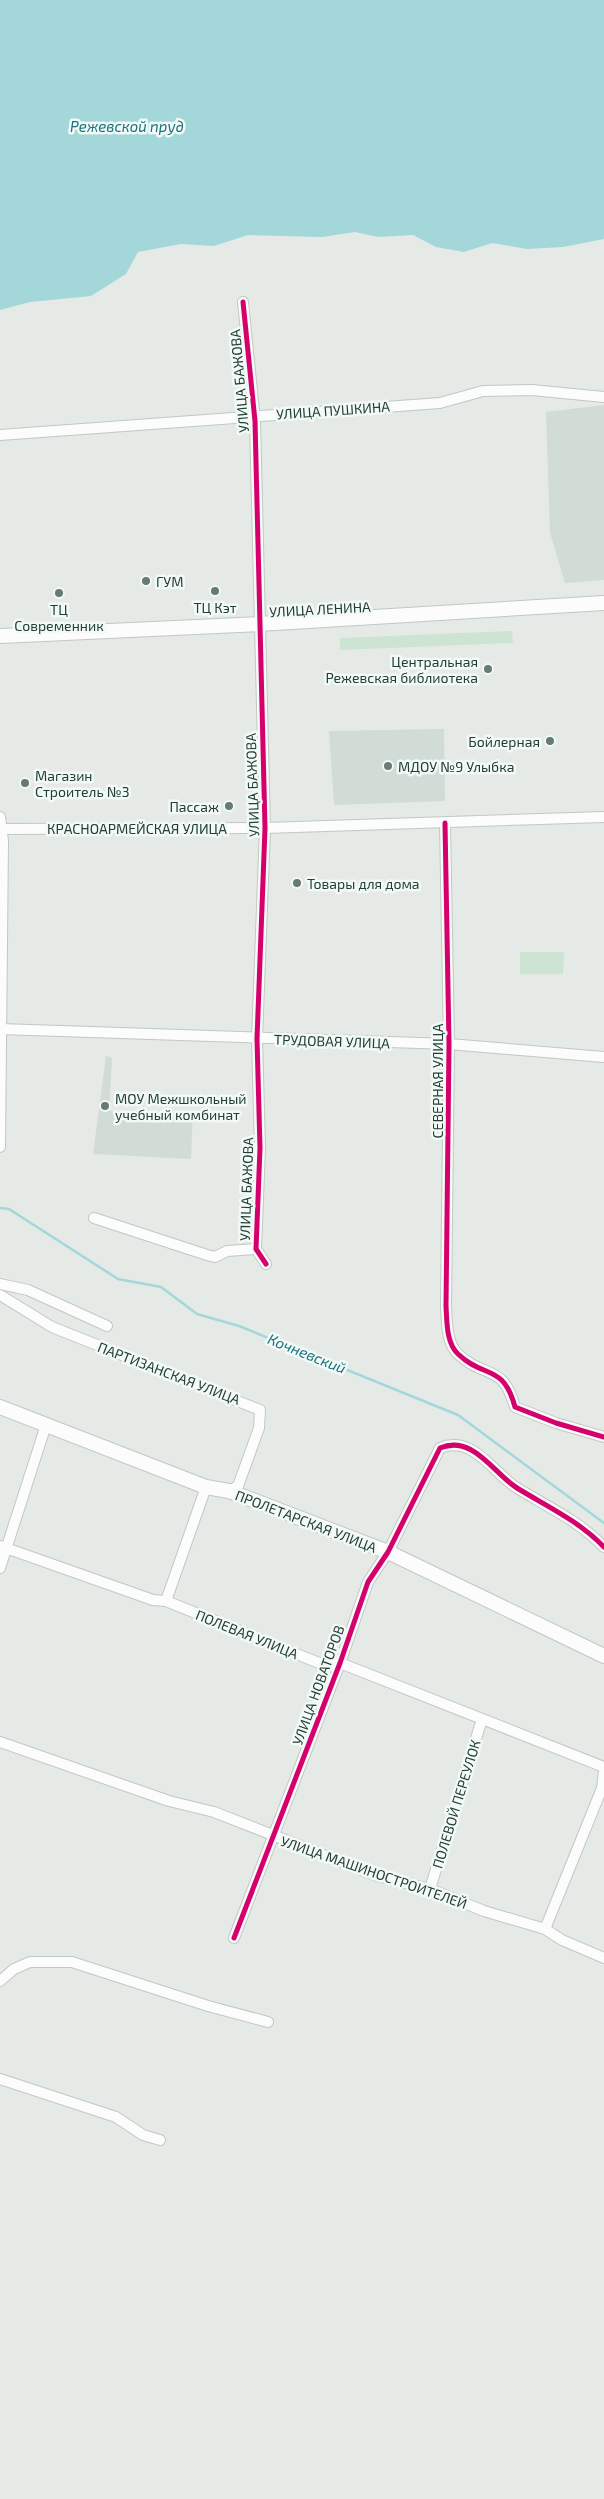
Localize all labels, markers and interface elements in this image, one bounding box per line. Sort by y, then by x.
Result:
water label: Режевской пруд [70,117,184,135]
street label: УЛИЦА БАЖОВА [226,328,252,434]
street label: УЛИЦА ПУШКИНА [276,398,391,422]
place label: ГУМ [156,573,183,590]
marker: ГУМ [140,575,152,587]
marker: ТЦ Кэт [209,585,221,597]
marker: ТЦ Современник [53,587,65,599]
street label: УЛИЦА ЛЕНИНА [269,598,371,620]
place label: ТЦ Кэт [193,599,237,616]
place label: ТЦ Современник [14,601,104,634]
place label: Центральная Режевская библиотека [325,653,478,686]
marker: Центральная Режевская библиотека [482,663,494,675]
street label: УЛИЦА БАЖОВА [242,732,262,837]
place label: Бойлерная [468,733,540,750]
marker: Бойлерная [544,735,556,747]
place label: МДОУ №9 Улыбка [398,758,514,775]
marker: МДОУ №9 Улыбка [382,760,394,772]
place label: Магазин Строитель №3 [35,767,129,800]
marker: Магазин Строитель №3 [19,777,31,789]
place label: Пассаж [169,798,219,815]
marker: Пассаж [223,800,235,812]
street label: КРАСНОАРМЕЙСКАЯ УЛИЦА [47,820,227,837]
place label: Товары для дома [307,875,420,892]
marker: Товары для дома [291,877,303,889]
street label: СЕВЕРНАЯ УЛИЦА [429,1023,446,1138]
street label: ТРУДОВАЯ УЛИЦА [274,1030,391,1052]
place label: МОУ Межшкольный учебный комбинат [115,1090,247,1123]
marker: МОУ Межшкольный учебный комбинат [99,1100,111,1112]
street label: УЛИЦА БАЖОВА [236,1136,256,1241]
water label: Кочневский [265,1329,349,1377]
street label: ПАРТИЗАНСКАЯ УЛИЦА [95,1338,243,1408]
street label: ПРОЛЕТАРСКАЯ УЛИЦА [233,1486,379,1556]
street label: ПОЛЕВАЯ УЛИЦА [193,1606,301,1662]
street label: УЛИЦА НОВАТОРОВ [288,1623,348,1747]
street label: ПОЛЕВОЙ ПЕРЕУЛОК [428,1738,484,1870]
street label: УЛИЦА МАШИНОСТРОИТЕЛЕЙ [279,1832,469,1912]

